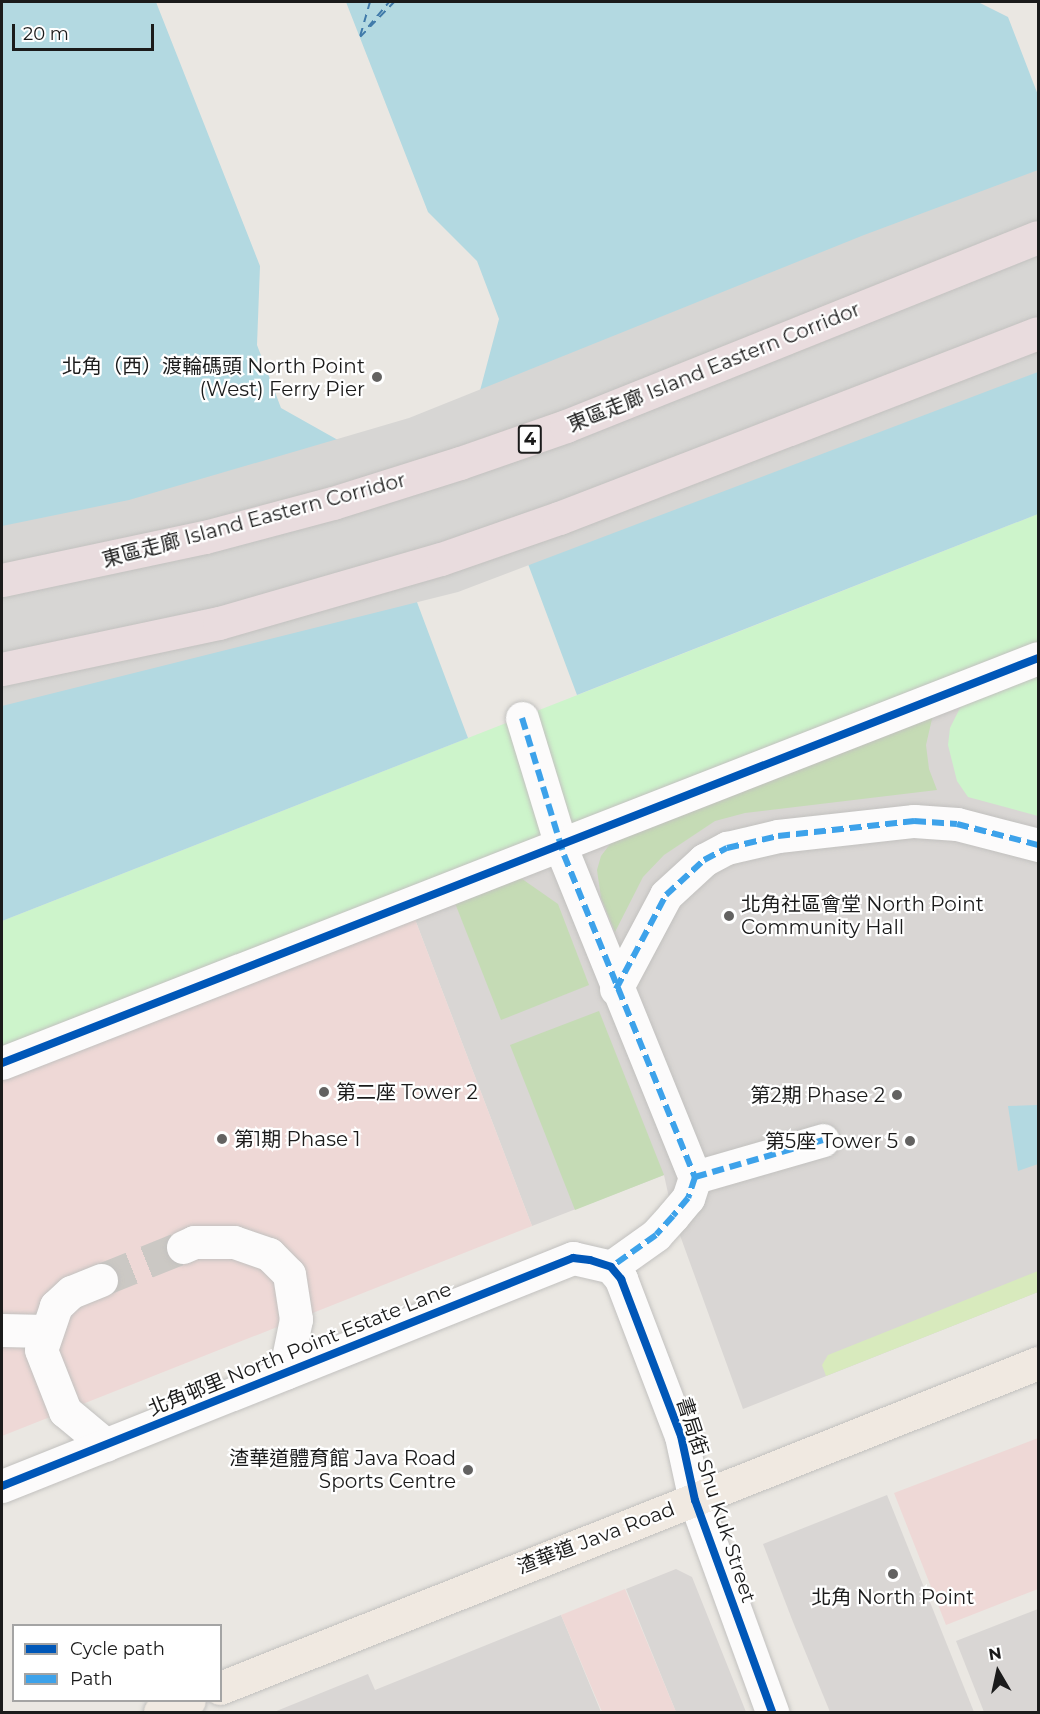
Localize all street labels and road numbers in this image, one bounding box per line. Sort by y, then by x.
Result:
street label: 東區走廊 Island Eastern Corridor [564,297,864,437]
road number: 4 [516,424,544,454]
street label: 東區走廊 Island Eastern Corridor [100,468,408,572]
street label: 北角邨里 North Point Estate Lane [145,1277,455,1421]
street label: 書局街 Shu Kuk Street [671,1394,761,1606]
street label: 渣華道 Java Road [514,1497,678,1579]

